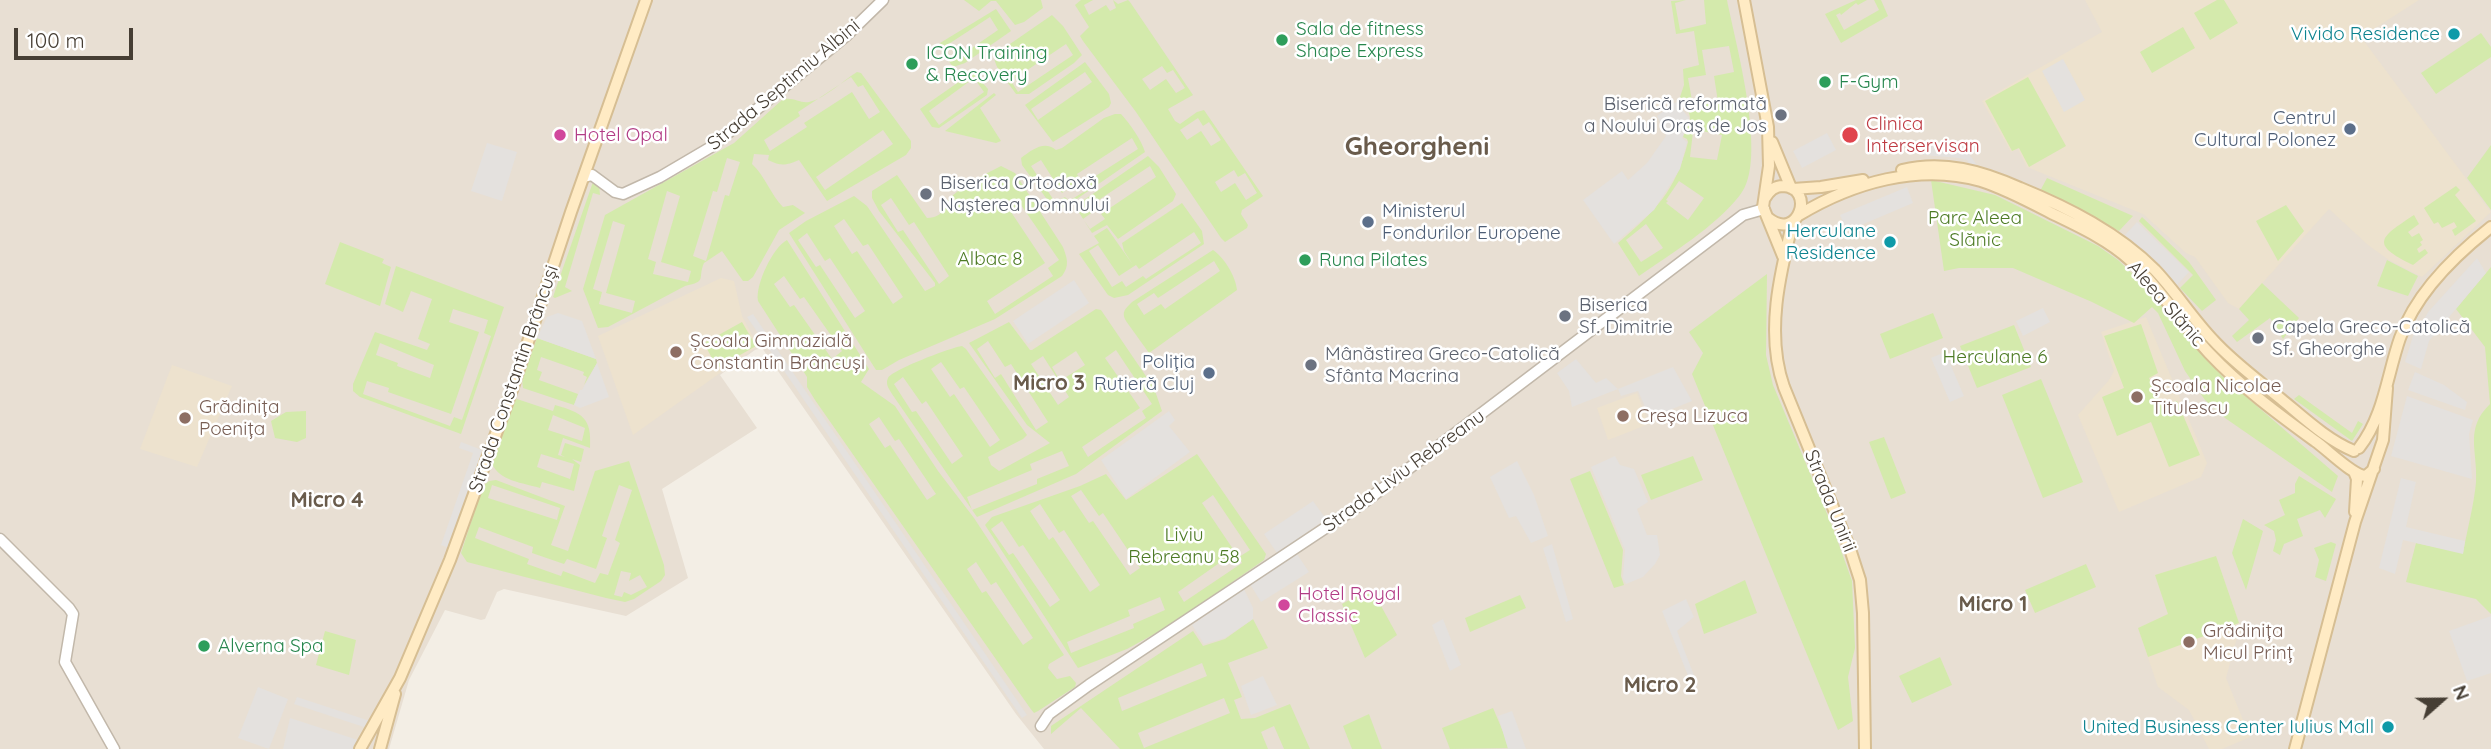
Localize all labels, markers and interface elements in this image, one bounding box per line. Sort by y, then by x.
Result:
scale bar [18,14,136,58]
street label: Strada Septimiu Albini [703,15,865,155]
place label: Sala de fitness Shape Express [1296,18,1424,62]
place label: Vivido Residence [2291,23,2440,45]
marker: Vivido Residence [2446,26,2462,42]
text: 100 m [27,27,85,53]
marker: Sala de fitness Shape Express [1274,32,1290,48]
place label: ICON Training & Recovery [926,42,1048,86]
marker: ICON Training & Recovery [904,56,920,72]
place label: F-Gym [1839,71,1898,93]
marker: F-Gym [1817,74,1833,90]
place label: Biserică reformată a Noului Oraș de Jos [1584,93,1767,137]
marker: Biserică reformată a Noului Oraș de Jos [1773,107,1789,123]
place label: Centrul Cultural Polonez [2194,107,2336,151]
place label: Clinica Interservisan [1866,113,1980,157]
marker: Centrul Cultural Polonez [2342,121,2358,137]
place label: Hotel Opal [574,124,668,146]
marker: Clinica Interservisan [1840,125,1860,145]
marker: Hotel Opal [552,127,568,143]
district label: Gheorgheni [1345,131,1489,163]
place label: Biserica Ortodoxă Nașterea Domnului [940,172,1109,216]
marker: Biserica Ortodoxă Nașterea Domnului [918,186,934,202]
place label: Ministerul Fondurilor Europene [1382,200,1561,244]
park label: Parc Aleea Slănic [1928,207,2022,251]
marker: Ministerul Fondurilor Europene [1360,214,1376,230]
place label: Herculane Residence [1786,220,1876,264]
marker: Herculane Residence [1882,234,1898,250]
park label: Albac 8 [958,248,1022,270]
place label: Runa Pilates [1319,249,1427,271]
marker: Runa Pilates [1297,252,1313,268]
street label: Aleea Slănic [2123,256,2209,352]
street label: Strada Constantin Brâncuși [464,262,564,496]
place label: Biserica Sf. Dimitrie [1579,294,1673,338]
marker: Biserica Sf. Dimitrie [1557,308,1573,324]
place label: Capela Greco-Catolică Sf. Gheorghe [2272,316,2470,360]
place label: Școala Gimnazială Constantin Brâncuși [690,330,865,374]
marker: Capela Greco-Catolică Sf. Gheorghe [2250,330,2266,346]
place label: Mânăstirea Greco-Catolică Sfânta Macrina [1325,343,1560,387]
marker: Școala Gimnazială Constantin Brâncuși [668,344,684,360]
park label: Herculane 6 [1943,346,2047,368]
place label: Poliția Rutieră Cluj [1094,351,1195,395]
marker: Mânăstirea Greco-Catolică Sfânta Macrina [1303,357,1319,373]
marker: Poliția Rutieră Cluj [1201,365,1217,381]
district label: Micro 3 [1013,371,1085,397]
place label: Școala Nicolae Titulescu [2151,375,2281,419]
marker: Școala Nicolae Titulescu [2129,389,2145,405]
place label: Grădinița Poenița [199,396,279,440]
street label: Strada Liviu Rebreanu [1319,405,1489,537]
place label: Creșa Lizuca [1637,405,1748,427]
marker: Creșa Lizuca [1615,408,1631,424]
marker: Grădinița Poenița [177,410,193,426]
street label: Strada Unirii [1799,447,1861,555]
district label: Micro 4 [290,488,364,514]
park label: Liviu Rebreanu 58 [1128,524,1240,568]
place label: Hotel Royal Classic [1298,583,1401,627]
district label: Micro 1 [1959,592,2027,618]
marker: Hotel Royal Classic [1276,597,1292,613]
place label: Grădinița Micul Prinț [2203,620,2293,664]
marker: Grădinița Micul Prinț [2181,634,2197,650]
place label: Alverna Spa [218,635,324,657]
marker: Alverna Spa [196,638,212,654]
north arrow [2407,665,2477,735]
district label: Micro 2 [1624,673,1696,699]
text: N [2448,682,2475,703]
place label: United Business Center Iulius Mall [2082,716,2374,738]
marker: United Business Center Iulius Mall [2380,719,2396,735]

